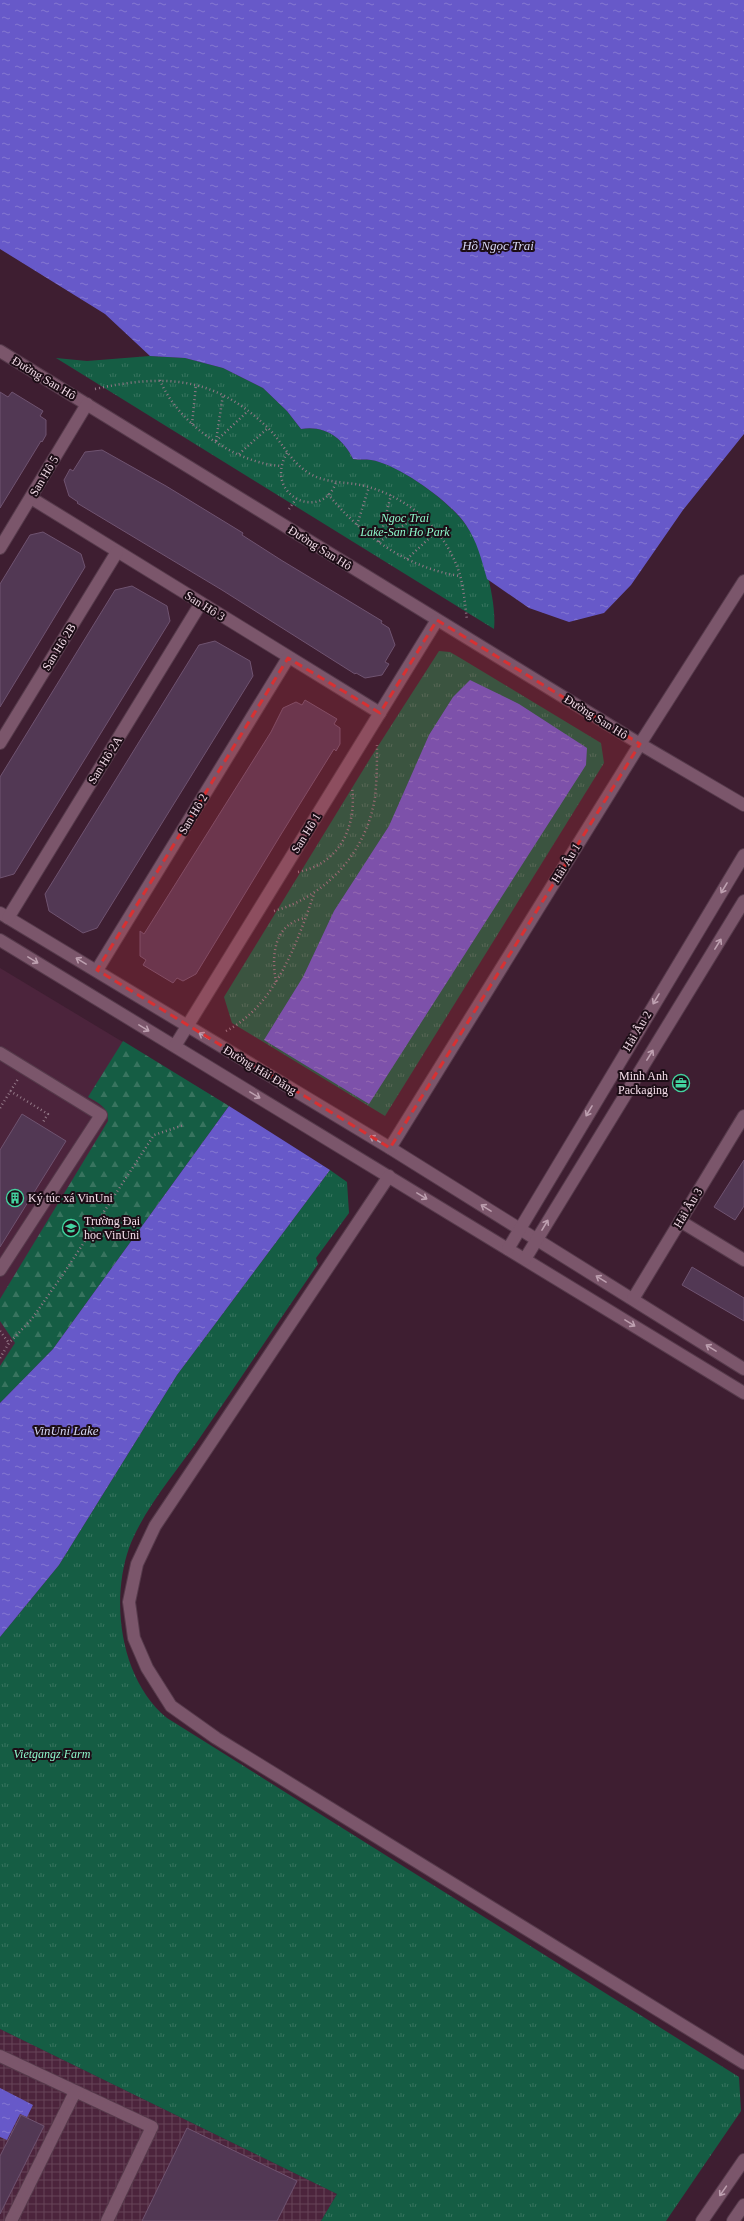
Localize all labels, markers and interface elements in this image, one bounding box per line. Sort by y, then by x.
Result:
water label: Hồ Ngọc Trai [461,238,534,253]
street label: Đường San Hô [9,353,79,403]
street label: San Hô 5 [26,453,62,499]
park label: Ngoc Trai Lake-San Ho Park [359,511,450,539]
street label: Đường San Hô [286,523,354,573]
street label: San Hô 3 [182,588,228,624]
street label: San Hô 2B [39,621,79,673]
street label: Đường San Hô [562,692,630,742]
street label: San Hô 2A [85,733,125,786]
street label: San Hô 2 [175,791,211,837]
street label: San Hô 1 [288,810,324,856]
street label: Hải Âu 1 [548,841,584,885]
one-way arrow [719,882,727,894]
one-way arrow [714,938,722,950]
one-way arrow [27,956,38,964]
one-way arrow [75,957,87,965]
one-way arrow [652,993,660,1005]
street label: Hải Âu 2 [620,1009,654,1053]
one-way arrow [138,1024,149,1032]
one-way arrow [198,1032,210,1040]
street label: Đường Hải Đăng [221,1043,299,1097]
one-way arrow [646,1049,654,1061]
place label: Minh Anh Packaging [618,1069,668,1097]
office icon: Minh Anh Packaging [671,1073,691,1093]
one-way arrow [249,1092,261,1100]
one-way arrow [585,1105,593,1117]
one-way arrow [369,1135,381,1143]
street label: Hải Âu 3 [671,1186,705,1230]
building icon: Ký túc xá VinUni [5,1188,25,1208]
place label: Ký túc xá VinUni [28,1191,113,1205]
one-way arrow [416,1193,428,1201]
one-way arrow [480,1204,492,1212]
place label: Trường Đại học VinUni [84,1214,141,1242]
school or university icon: Trường Đại học VinUni [61,1218,81,1238]
one-way arrow [541,1220,549,1231]
one-way arrow [595,1275,607,1283]
one-way arrow [624,1320,636,1328]
one-way arrow [705,1344,717,1352]
water label: VinUni Lake [33,1423,99,1438]
park label: Vietgangz Farm [14,1747,91,1761]
one-way arrow [719,2185,727,2196]

